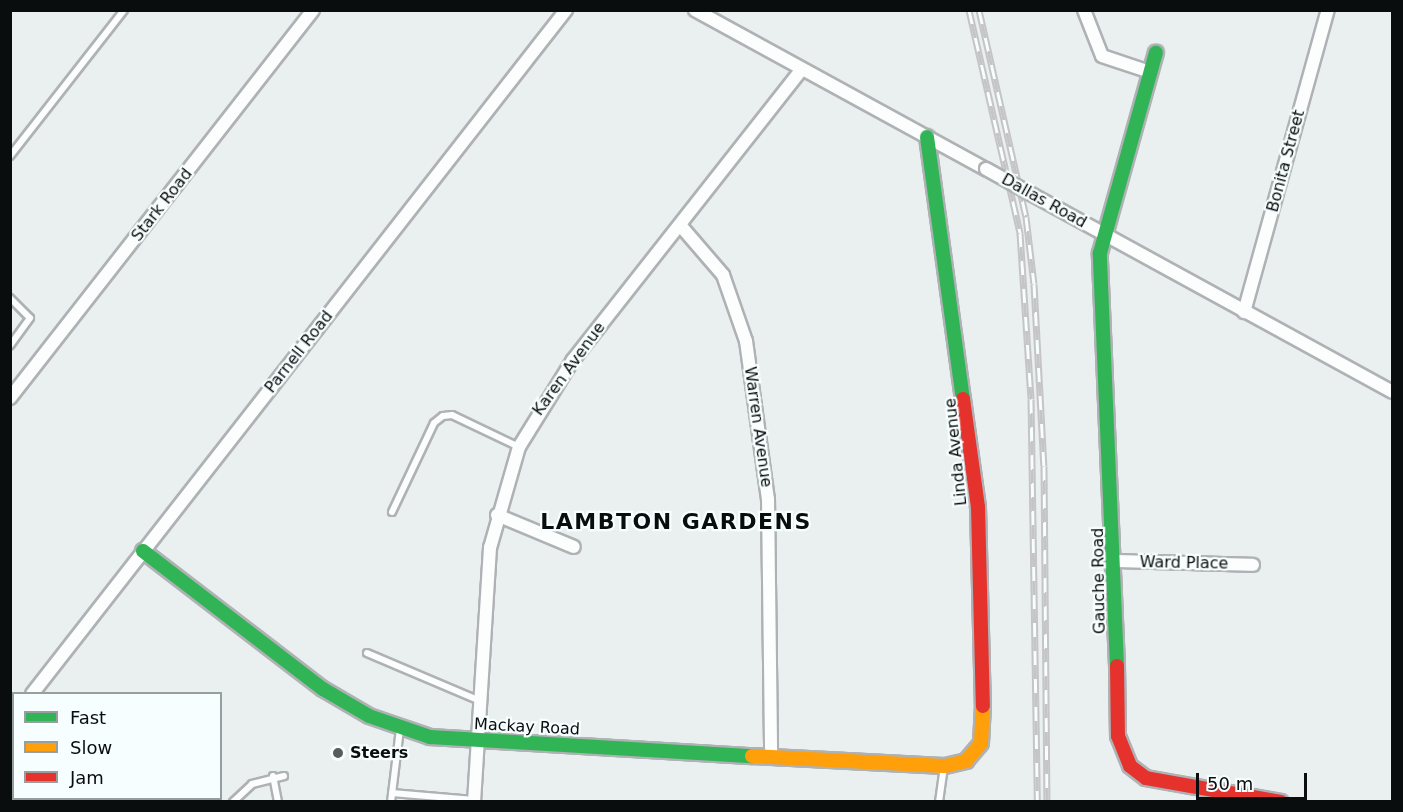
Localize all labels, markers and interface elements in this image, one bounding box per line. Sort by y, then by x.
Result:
street label: Bonita Street [1263,108,1309,214]
street label: Stark Road [128,165,196,245]
street label: Dallas Road [998,170,1090,232]
street label: Parnell Road [261,307,337,397]
street label: Karen Avenue [529,319,609,419]
street label: Warren Avenue [740,365,776,489]
street label: Linda Avenue [941,397,971,507]
district label: LAMBTON GARDENS [540,509,812,535]
street label: Gauche Road [1088,528,1110,634]
street label: Ward Place [1139,553,1229,573]
legend [12,692,222,800]
text: Fast [70,707,106,728]
street label: Mackay Road [474,715,580,739]
text: Slow [70,737,112,758]
place label: Steers [350,743,408,763]
marker: Steers [331,746,345,760]
scale bar [1199,761,1310,799]
text: Jam [70,767,104,788]
text: 50 m [1207,773,1253,794]

